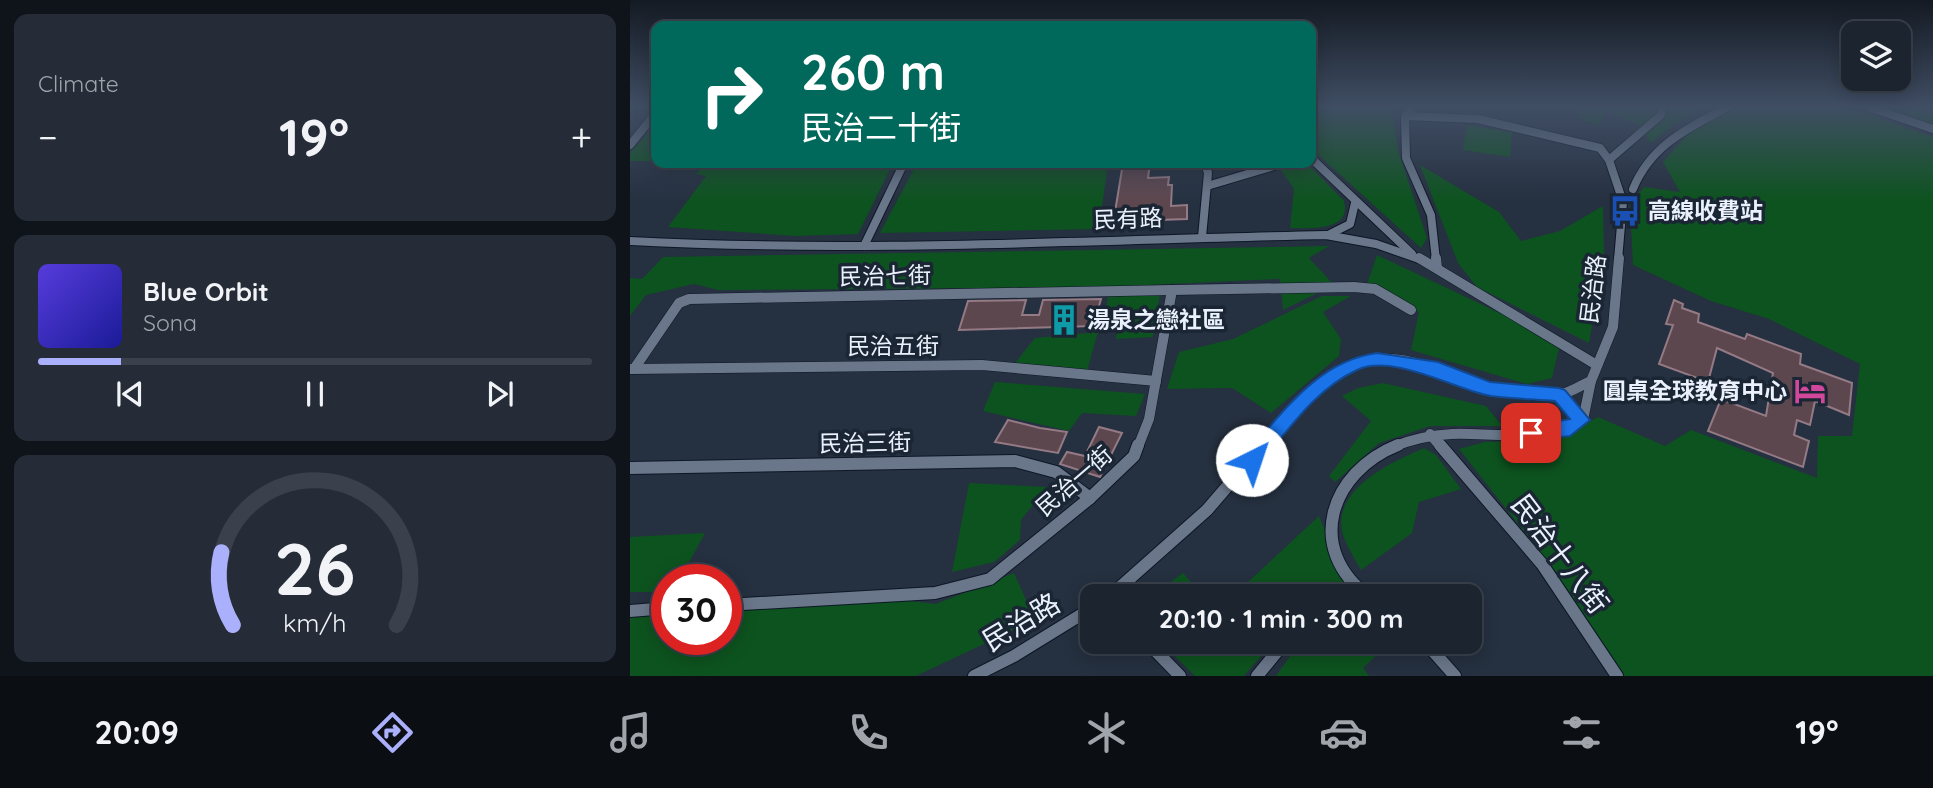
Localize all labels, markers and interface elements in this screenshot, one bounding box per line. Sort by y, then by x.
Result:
map controls [1841,21,1911,91]
button: layers [1841,21,1911,91]
text: 260 m [801,41,945,102]
icon: right [686,49,777,140]
text: Climate [38,69,119,98]
text: 19° [279,104,349,169]
text: 民治二十街 [801,107,961,147]
text: − [38,113,58,161]
text: + [571,113,592,161]
bus stop icon: 高線收費站 [1608,194,1642,228]
place label: 高線收費站 [1648,196,1763,225]
street label: 民有路 [1093,203,1163,234]
street label: 民治路 [1574,253,1611,325]
street label: 民治七街 [839,260,931,291]
text: Blue Orbit [143,275,269,308]
building icon: 湯泉之戀社區 [1047,303,1081,337]
place label: 湯泉之戀社區 [1087,305,1225,334]
text: Sona [143,308,197,337]
street label: 民治五街 [847,331,939,360]
hotel icon: 圓桌全球教育中心 [1793,374,1827,408]
icon: previous [111,375,149,413]
icon: pause [296,375,334,413]
icon: next [481,375,519,413]
place label: 圓桌全球教育中心 [1603,376,1787,405]
pin [1501,403,1561,463]
icon: arrive [1512,414,1550,452]
position arrow [1215,423,1289,497]
street label: 民治三街 [819,427,911,458]
street label: 民治一街 [1029,440,1118,522]
street label: 民治十八街 [1504,487,1617,620]
text: 26 [274,522,356,613]
speed limit sign: 30 [651,564,742,655]
street label: 民治路 [976,585,1066,658]
text: 20:10 · 1 min · 300 m [1159,602,1403,635]
text: km/h [283,606,347,637]
icon: directions [368,708,417,757]
icon: music [606,708,655,757]
icon: phone [844,708,893,757]
icon: climate [1082,708,1131,757]
icon: car [1319,708,1368,757]
icon: filters [1557,708,1606,757]
text: 20:09 [94,712,179,752]
text: 19° [1795,712,1839,752]

